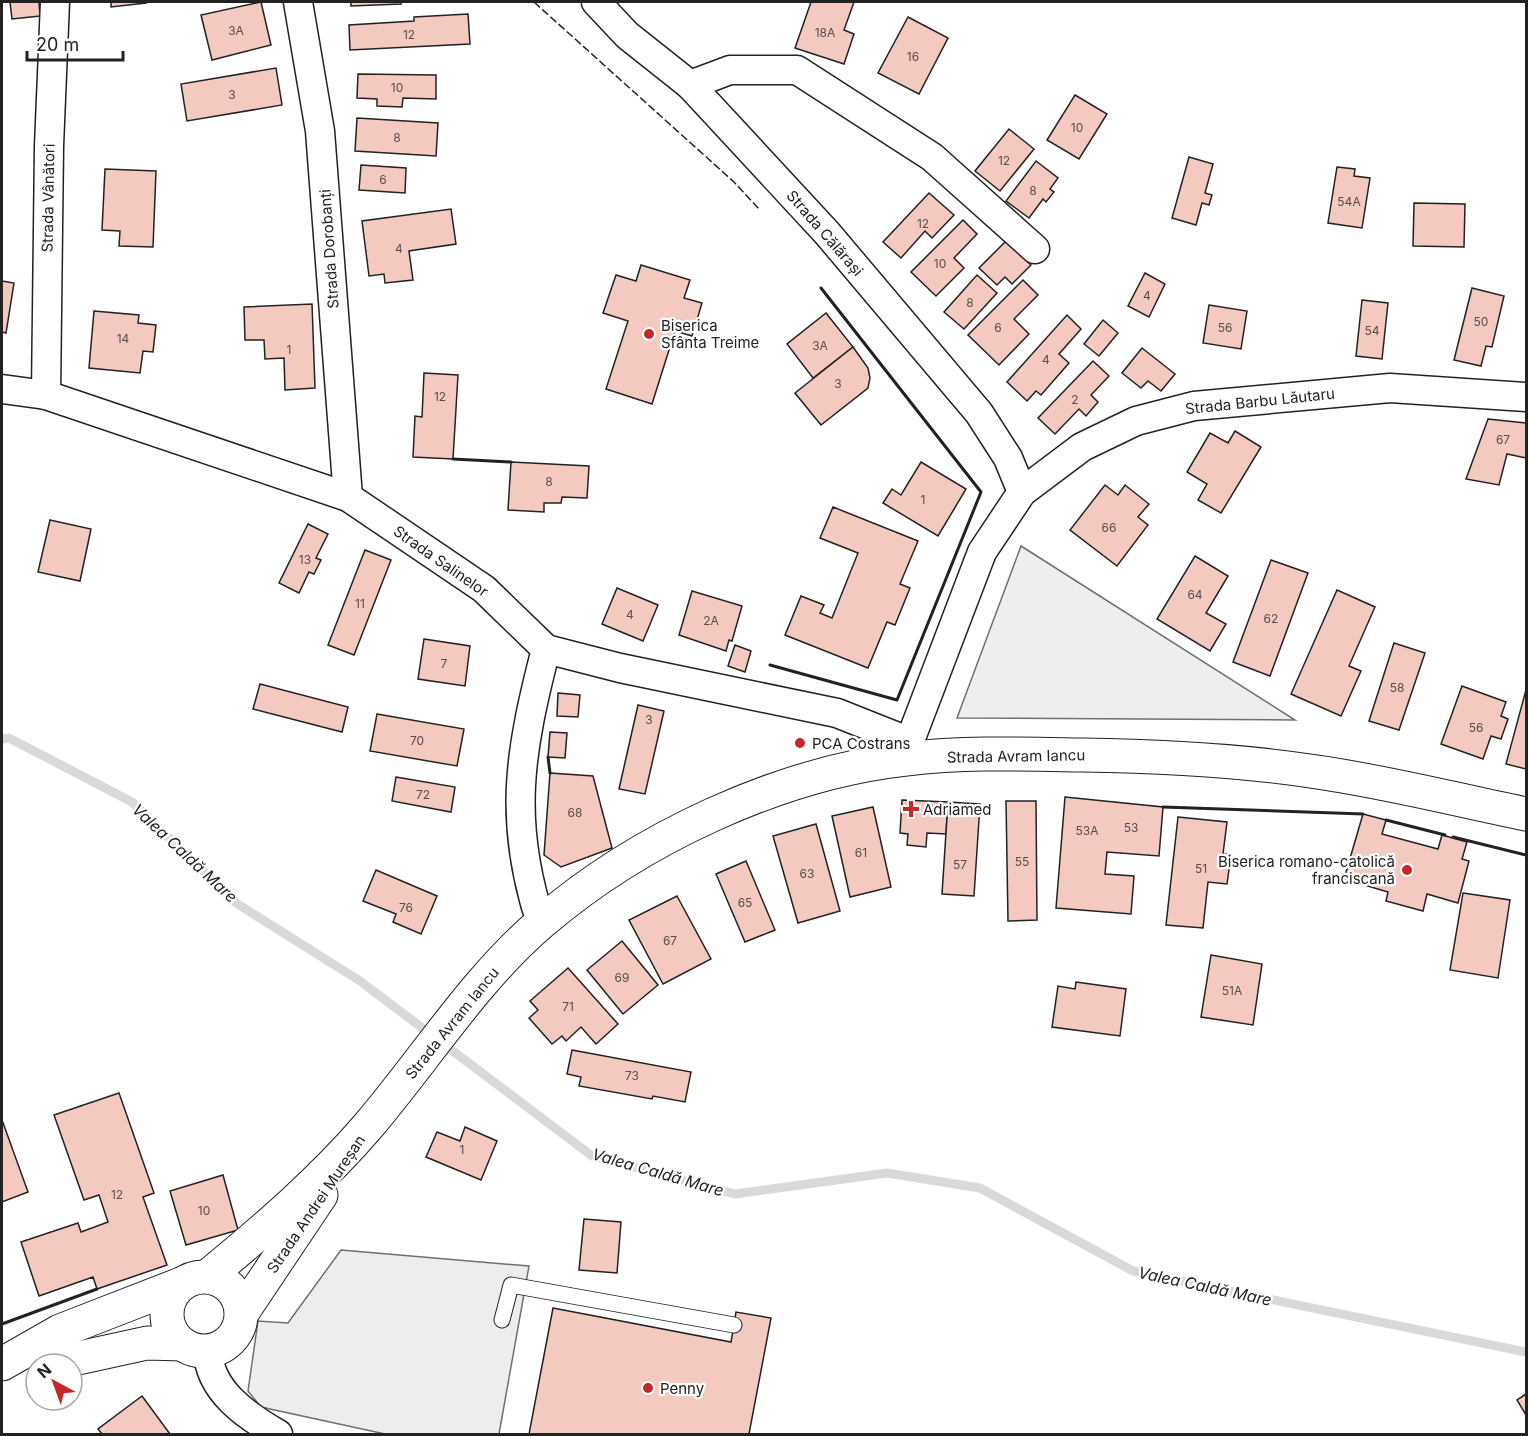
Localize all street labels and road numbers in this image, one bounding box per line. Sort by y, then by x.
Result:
street label: Strada Vânători [38,143,58,253]
street label: Strada Călărași [783,186,867,280]
street label: Strada Dorobanți [315,189,343,309]
street label: Strada Barbu Lăutaru [1184,384,1336,418]
street label: Strada Salinelor [390,521,492,601]
street label: Strada Avram Iancu [947,745,1085,767]
street label: Strada Avram Iancu [401,963,503,1083]
street label: Strada Andrei Mureșan [263,1131,369,1277]

